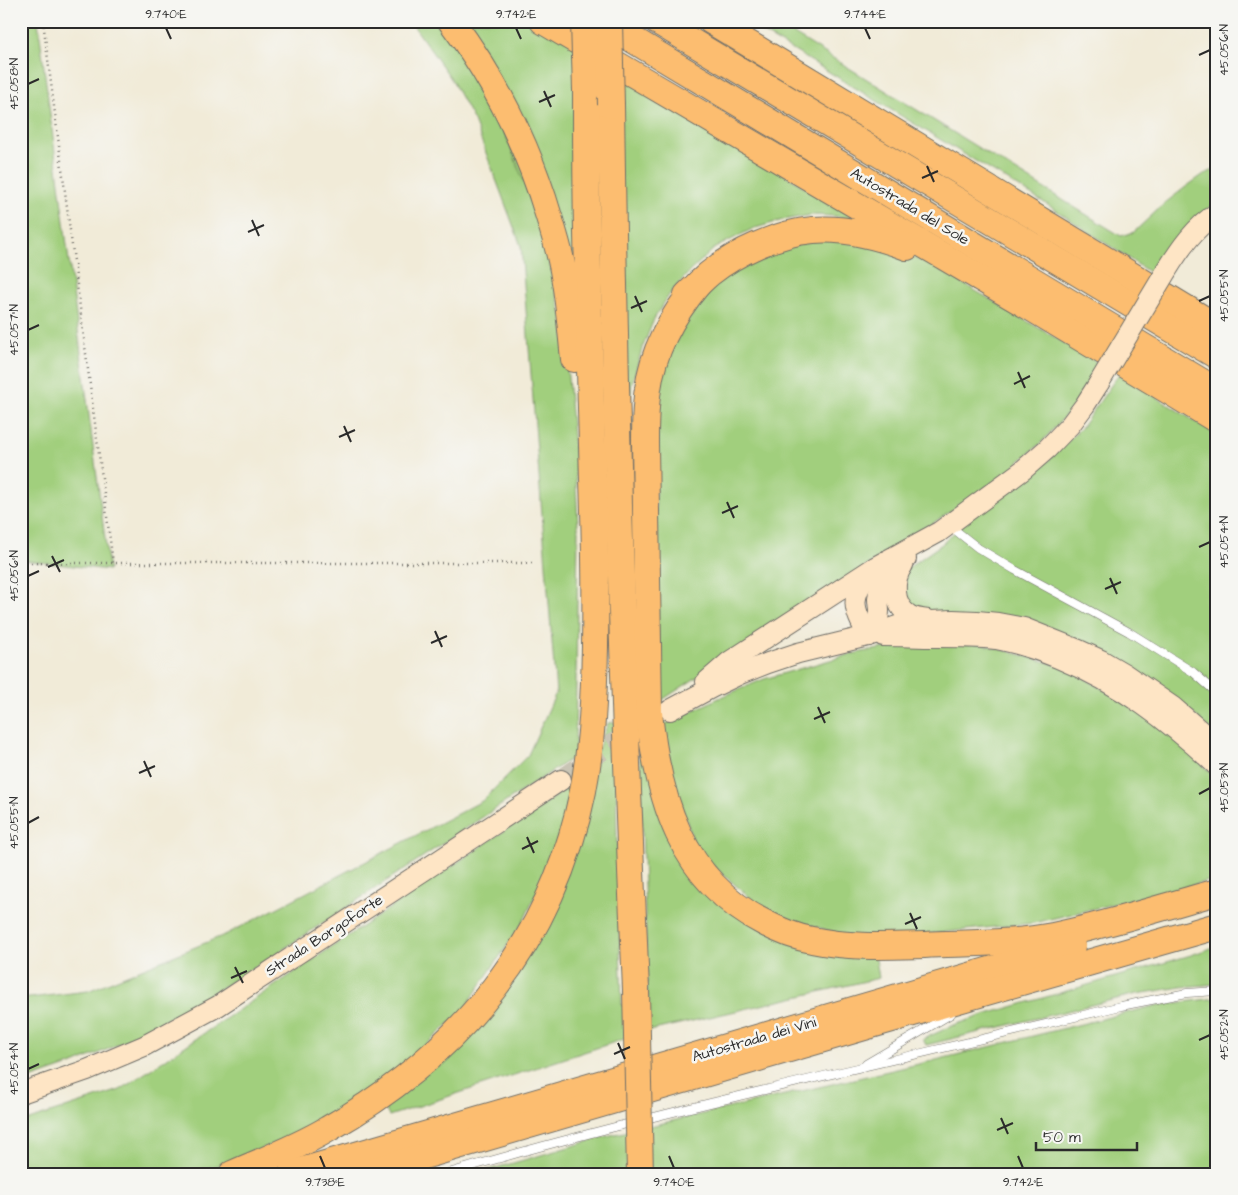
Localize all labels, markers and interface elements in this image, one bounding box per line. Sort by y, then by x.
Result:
text: 9.740°E [145,6,187,23]
text: 9.742°E [496,6,536,23]
text: 9.744°E [844,6,886,23]
text: 45.056°N [1216,23,1233,76]
text: 45.058°N [6,57,23,110]
street label: Autostrada del Sole [846,163,973,250]
text: 45.055°N [1216,269,1233,323]
text: 45.057°N [6,304,23,356]
text: 45.054°N [1216,515,1233,568]
text: 45.056°N [6,549,23,602]
text: 45.053°N [1216,762,1233,813]
text: 45.055°N [6,796,23,850]
street label: Strada Borgoforte [261,889,388,982]
text: 45.052°N [1216,1009,1233,1061]
street label: Autostrada dei Vini [690,1012,819,1067]
text: 45.054°N [6,1042,23,1095]
scale bar [1036,1120,1137,1152]
text: 50 m [1043,1127,1081,1148]
text: 9.738°E [305,1174,345,1191]
text: 9.740°E [653,1174,695,1191]
text: 9.742°E [1003,1174,1043,1191]

